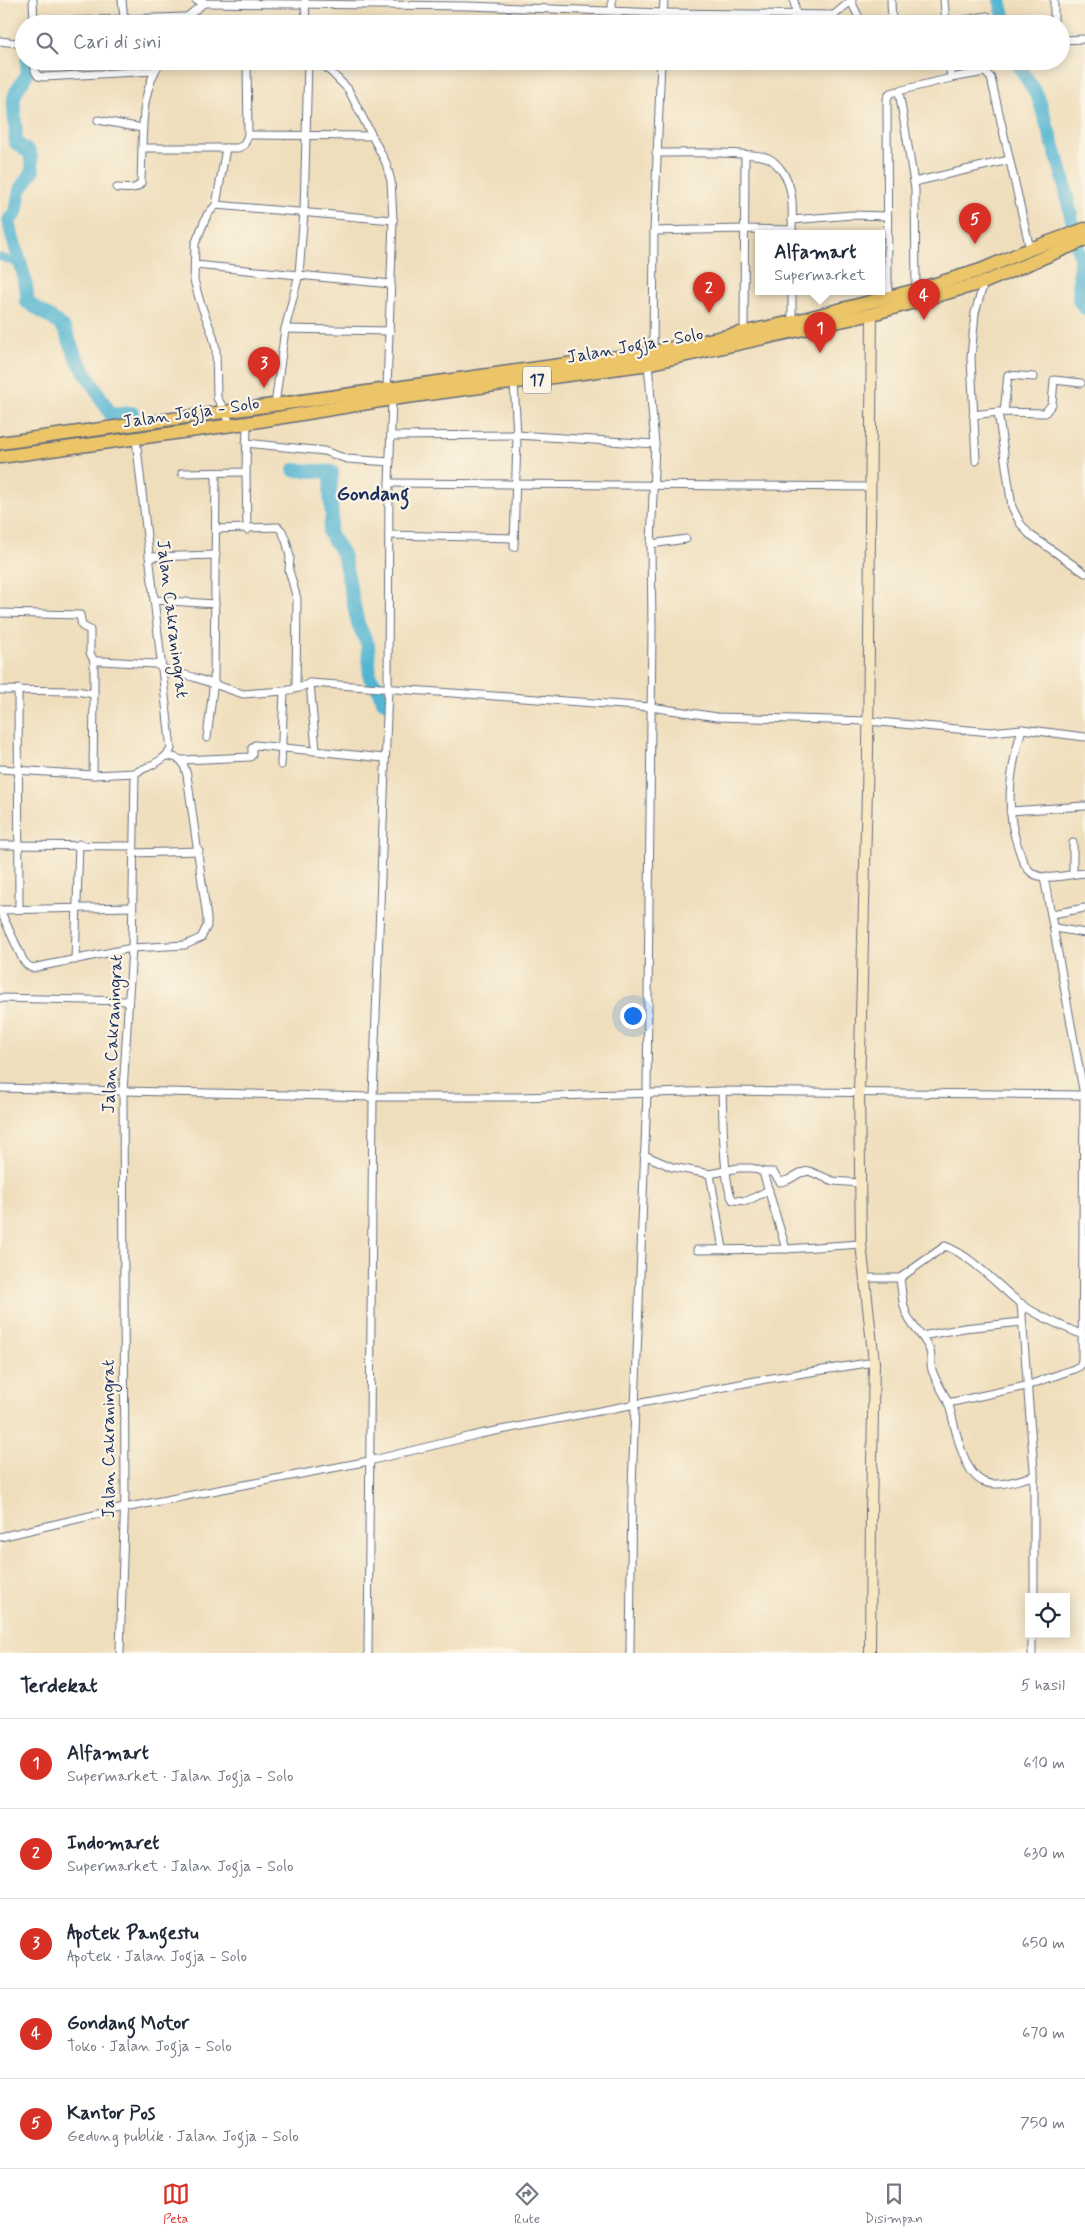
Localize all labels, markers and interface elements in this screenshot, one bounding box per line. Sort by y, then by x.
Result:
search box [15,15,1070,70]
icon: search [33,29,61,57]
text: Cari di sini [73,30,161,55]
pin: 5 [959,203,991,244]
popup [755,230,885,295]
text: Alfamart [774,240,856,265]
text: Supermarket [774,265,866,286]
pin: 2 [693,272,725,313]
pin: 4 [908,279,940,320]
pin: 1 [804,312,836,353]
street label: Jalan Jogja - Solo [565,322,705,372]
pin: 3 [248,347,280,388]
road number: 17 [523,366,551,394]
street label: Jalan Jogja - Solo [121,392,261,436]
district label: Gondang [337,481,409,510]
street label: Jalan Cakraningrat [149,539,194,700]
street label: Jalan Cakraningrat [97,954,130,1114]
your location [620,1003,646,1029]
street label: Jalan Cakraningrat [97,1359,122,1519]
map controls [1025,1593,1070,1638]
button: locate [1025,1593,1070,1638]
text: Terdekat [20,1672,98,1700]
text: 5 hasil [1021,1675,1065,1696]
text: Alfamart [67,1741,149,1766]
text: 1 [32,1753,40,1774]
text: 610 m [1023,1753,1065,1774]
text: Supermarket · Jalan Jogja - Solo [67,1766,293,1787]
text: Indomaret [67,1831,159,1856]
text: 2 [32,1843,40,1864]
text: 630 m [1023,1843,1065,1864]
text: Supermarket · Jalan Jogja - Solo [67,1856,293,1877]
text: Apotek Pangestu [67,1921,199,1946]
text: 3 [32,1933,40,1954]
text: 650 m [1022,1933,1065,1954]
text: Apotek · Jalan Jogja - Solo [67,1946,247,1967]
text: Gondang Motor [67,2011,189,2036]
text: 4 [31,2023,41,2044]
text: 670 m [1022,2023,1065,2044]
text: Toko · Jalan Jogja - Solo [67,2036,232,2057]
text: Kantor Pos [67,2101,155,2126]
text: 5 [31,2113,41,2134]
text: 750 m [1020,2113,1065,2134]
text: Gedung publik · Jalan Jogja - Solo [67,2126,299,2147]
tab: Peta [162,2180,190,2228]
tab: Rute [513,2180,541,2228]
tab: Disimpan [864,2180,923,2228]

